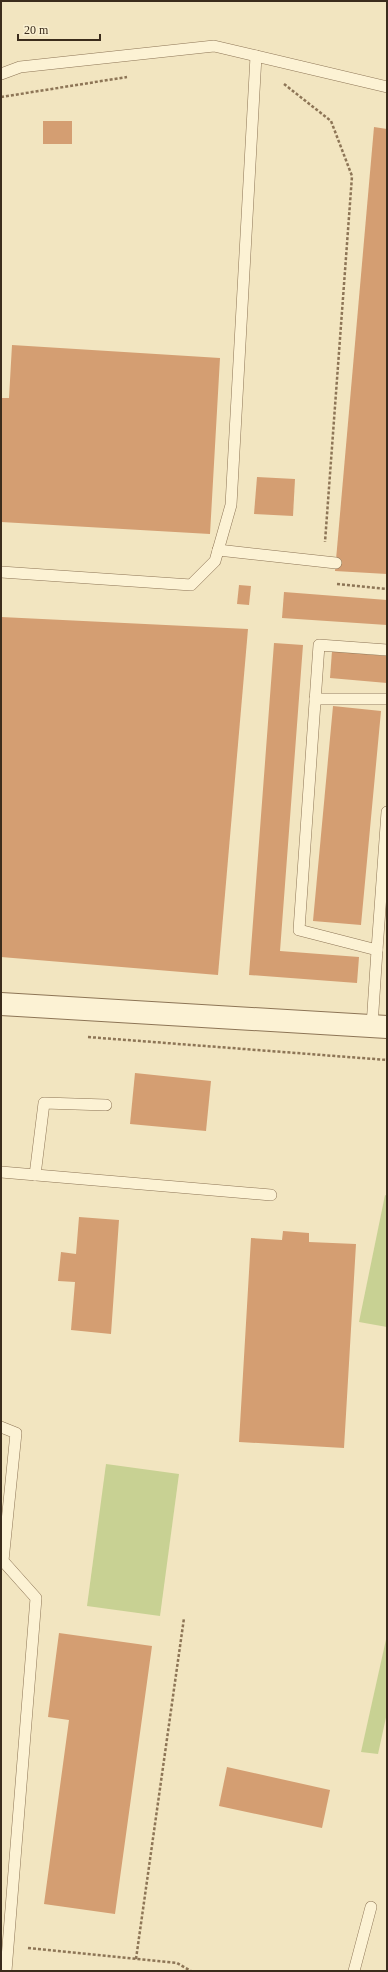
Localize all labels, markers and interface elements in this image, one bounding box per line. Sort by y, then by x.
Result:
scale bar [18,16,100,42]
text: 20 m [24,23,49,37]

